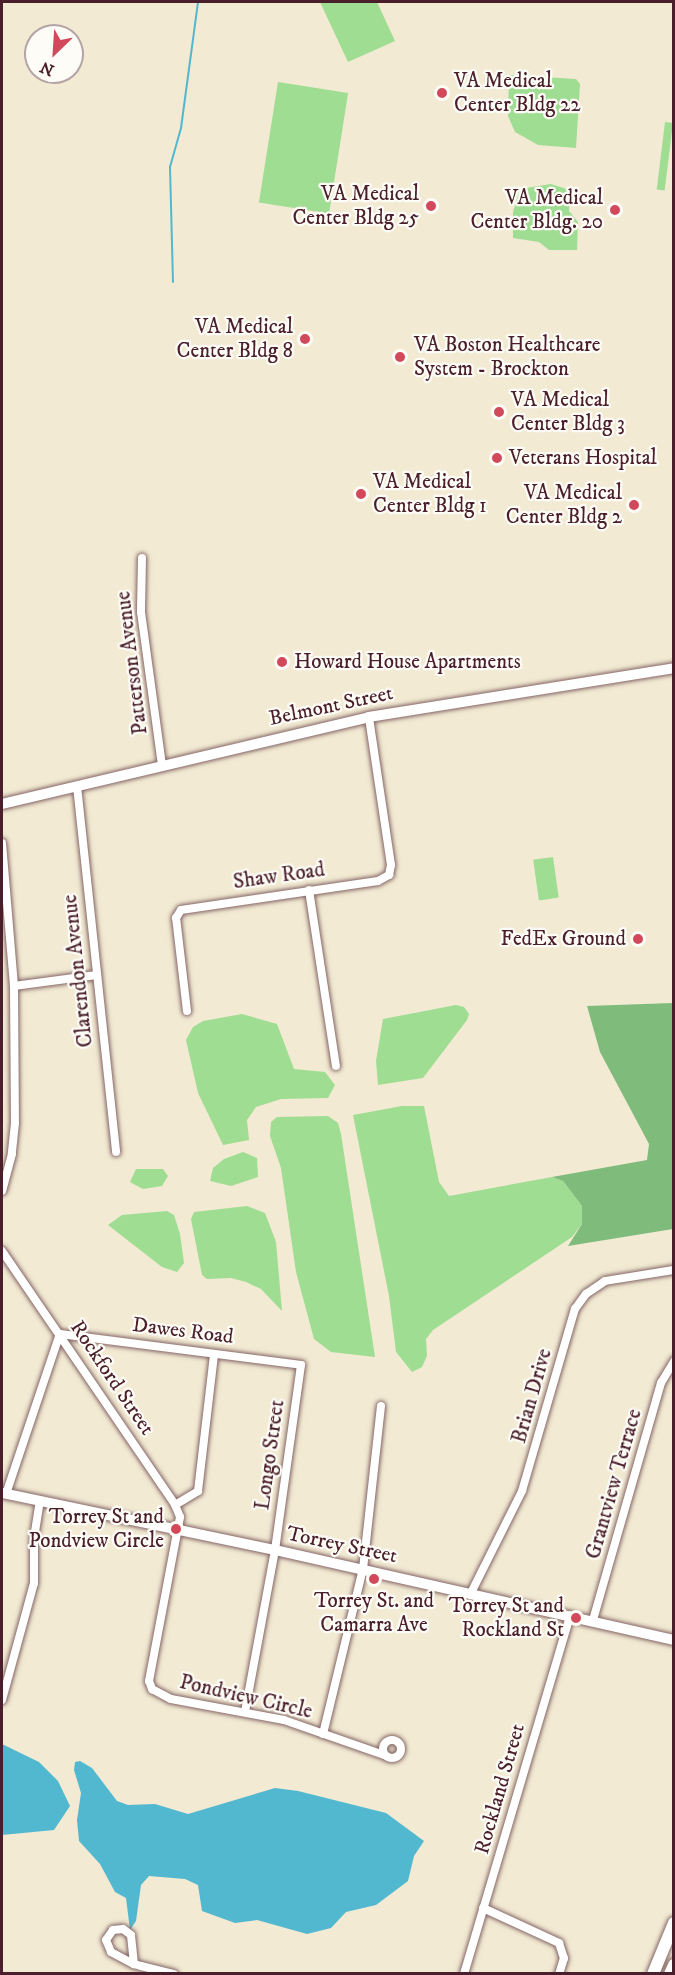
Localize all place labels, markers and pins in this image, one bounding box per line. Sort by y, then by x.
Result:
place label: VA Medical Center Bldg 22 [454,68,581,118]
marker: VA Medical Center Bldg 22 [435,86,449,100]
place label: VA Medical Center Bldg 25 [292,181,419,231]
place label: VA Medical Center Bldg. 20 [470,185,603,235]
marker: VA Medical Center Bldg 25 [424,199,438,213]
marker: VA Medical Center Bldg. 20 [608,203,622,217]
place label: VA Medical Center Bldg 8 [177,314,293,364]
marker: VA Medical Center Bldg 8 [298,332,312,346]
place label: VA Boston Healthcare System - Brockton [414,332,601,382]
marker: VA Boston Healthcare System - Brockton [391,348,409,366]
place label: VA Medical Center Bldg 3 [511,387,625,437]
marker: VA Medical Center Bldg 3 [492,405,506,419]
place label: Veterans Hospital [509,445,657,471]
marker: Veterans Hospital [490,451,504,465]
place label: VA Medical Center Bldg 1 [373,469,487,519]
place label: VA Medical Center Bldg 2 [506,480,622,530]
marker: VA Medical Center Bldg 1 [354,487,368,501]
marker: VA Medical Center Bldg 2 [627,498,641,512]
place label: Howard House Apartments [294,649,521,675]
marker: Howard House Apartments [275,655,289,669]
place label: FedEx Ground [501,926,626,952]
marker: FedEx Ground [631,932,645,946]
place label: Torrey St and Pondview Circle [28,1504,164,1554]
marker: Torrey St and Pondview Circle [169,1522,183,1536]
marker: Torrey St. and Camarra Ave [367,1572,381,1586]
place label: Torrey St. and Camarra Ave [314,1588,434,1638]
place label: Torrey St and Rockland St [449,1593,564,1643]
marker: Torrey St and Rockland St [569,1611,583,1625]

